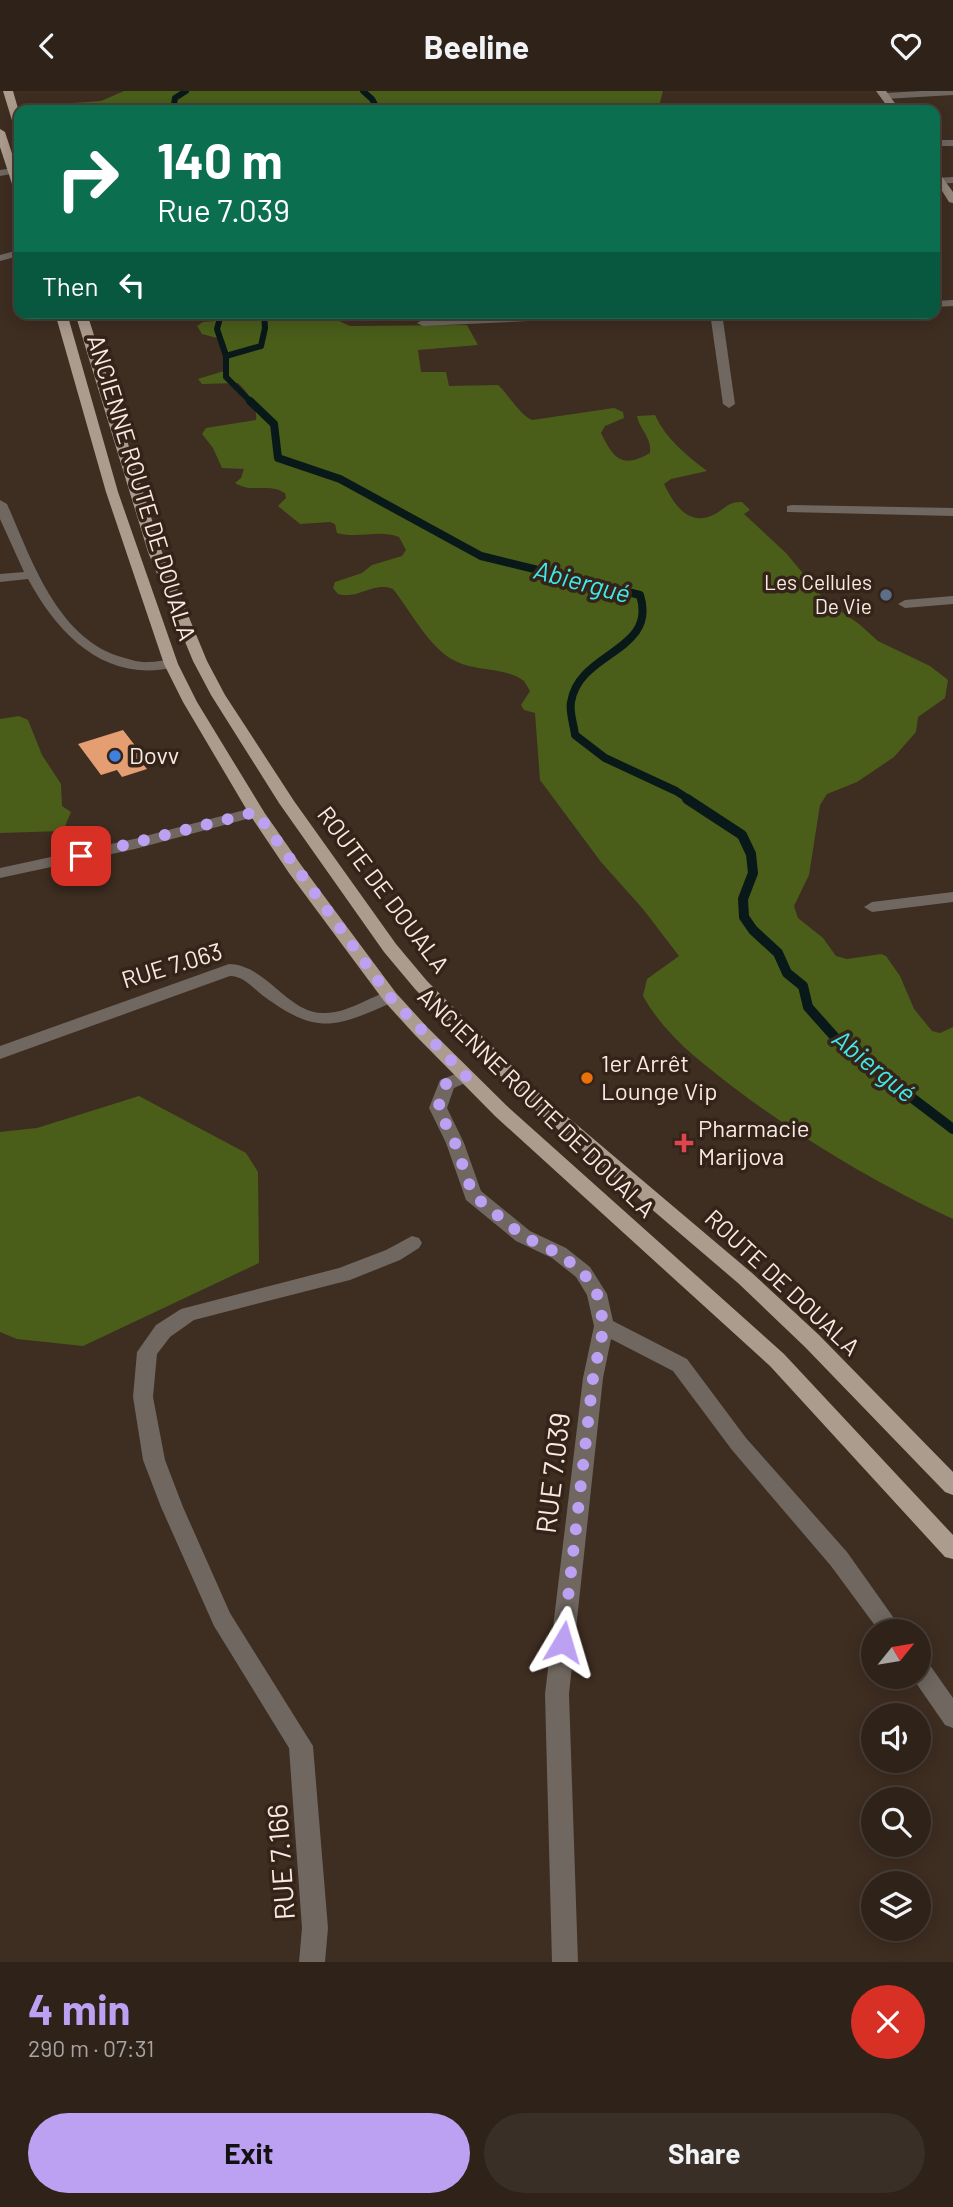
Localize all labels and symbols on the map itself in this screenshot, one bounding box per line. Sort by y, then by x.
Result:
street label: ANCIENNE ROUTE DE DOUALA [82,331,203,644]
water label: Abiergué [531,553,634,608]
place label: Les Cellules De Vie [764,569,872,618]
marker: Les Cellules De Vie [878,587,894,603]
place label: Dovv [129,740,179,769]
marker: Dovv [107,748,123,764]
street label: ROUTE DE DOUALA [312,800,456,978]
pin [51,826,111,886]
street label: RUE 7.063 [118,936,226,994]
street label: ANCIENNE ROUTE DE DOUALA [412,981,662,1223]
water label: Abiergué [827,1022,923,1108]
place label: 1er Arrêt Lounge Vip [601,1048,717,1105]
marker: 1er Arrêt Lounge Vip [579,1070,595,1086]
place label: Pharmacie Marijova [698,1113,810,1170]
marker: Pharmacie Marijova [676,1135,692,1151]
street label: ROUTE DE DOUALA [700,1203,866,1361]
street label: RUE 7.039 [528,1411,576,1535]
position arrow [526,1605,600,1679]
north arrow [861,1619,931,1689]
street label: RUE 7.166 [259,1803,301,1921]

